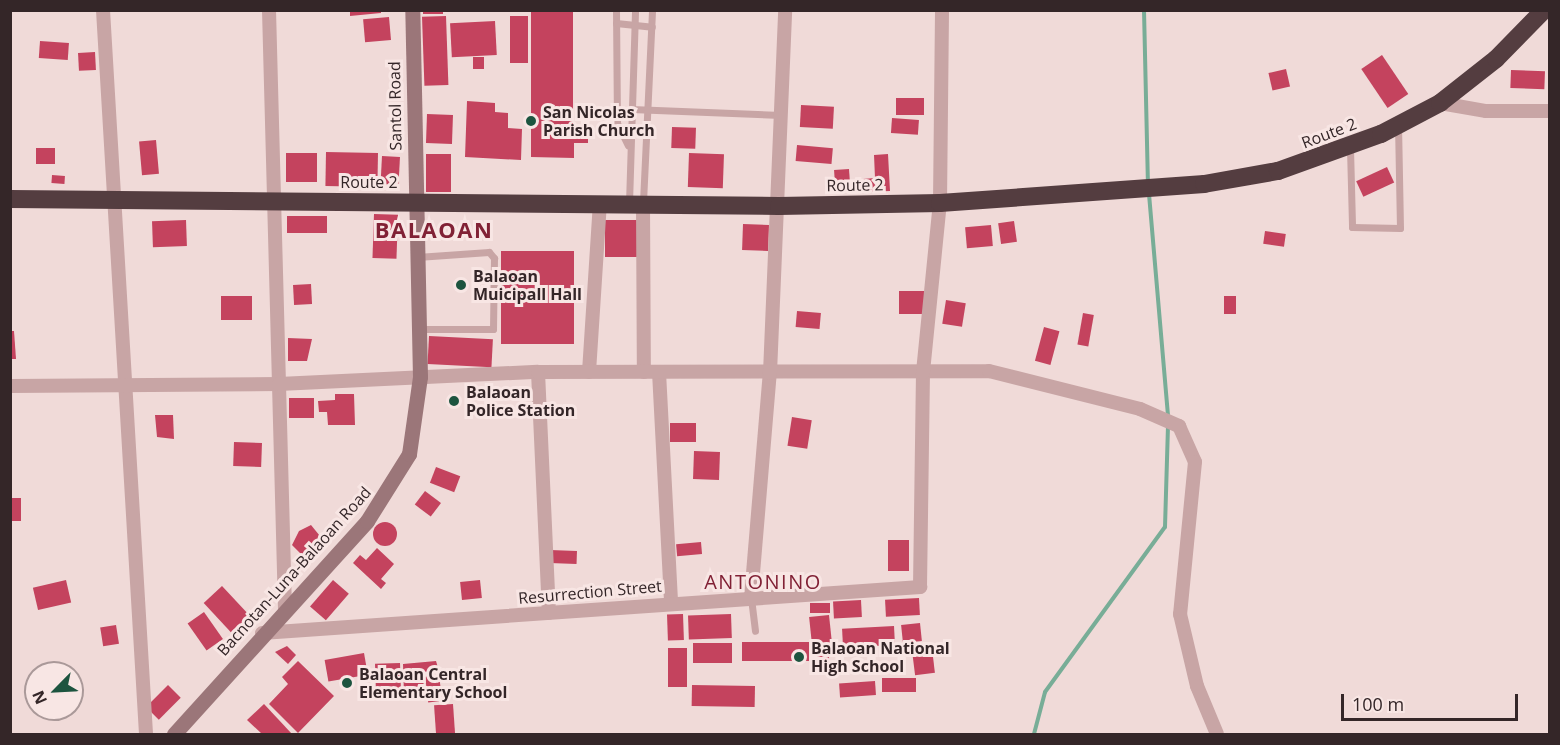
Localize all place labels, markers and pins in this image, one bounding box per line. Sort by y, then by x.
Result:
place label: San Nicolas Parish Church [543,102,655,140]
marker: San Nicolas Parish Church [524,114,538,128]
place label: Balaoan Muicipall Hall [473,266,582,304]
marker: Balaoan Muicipall Hall [454,278,468,292]
place label: Balaoan Police Station [466,382,575,420]
marker: Balaoan Police Station [447,394,461,408]
place label: Balaoan National High School [811,638,950,676]
marker: Balaoan National High School [792,650,806,664]
place label: Balaoan Central Elementary School [359,664,507,702]
marker: Balaoan Central Elementary School [340,676,354,690]

